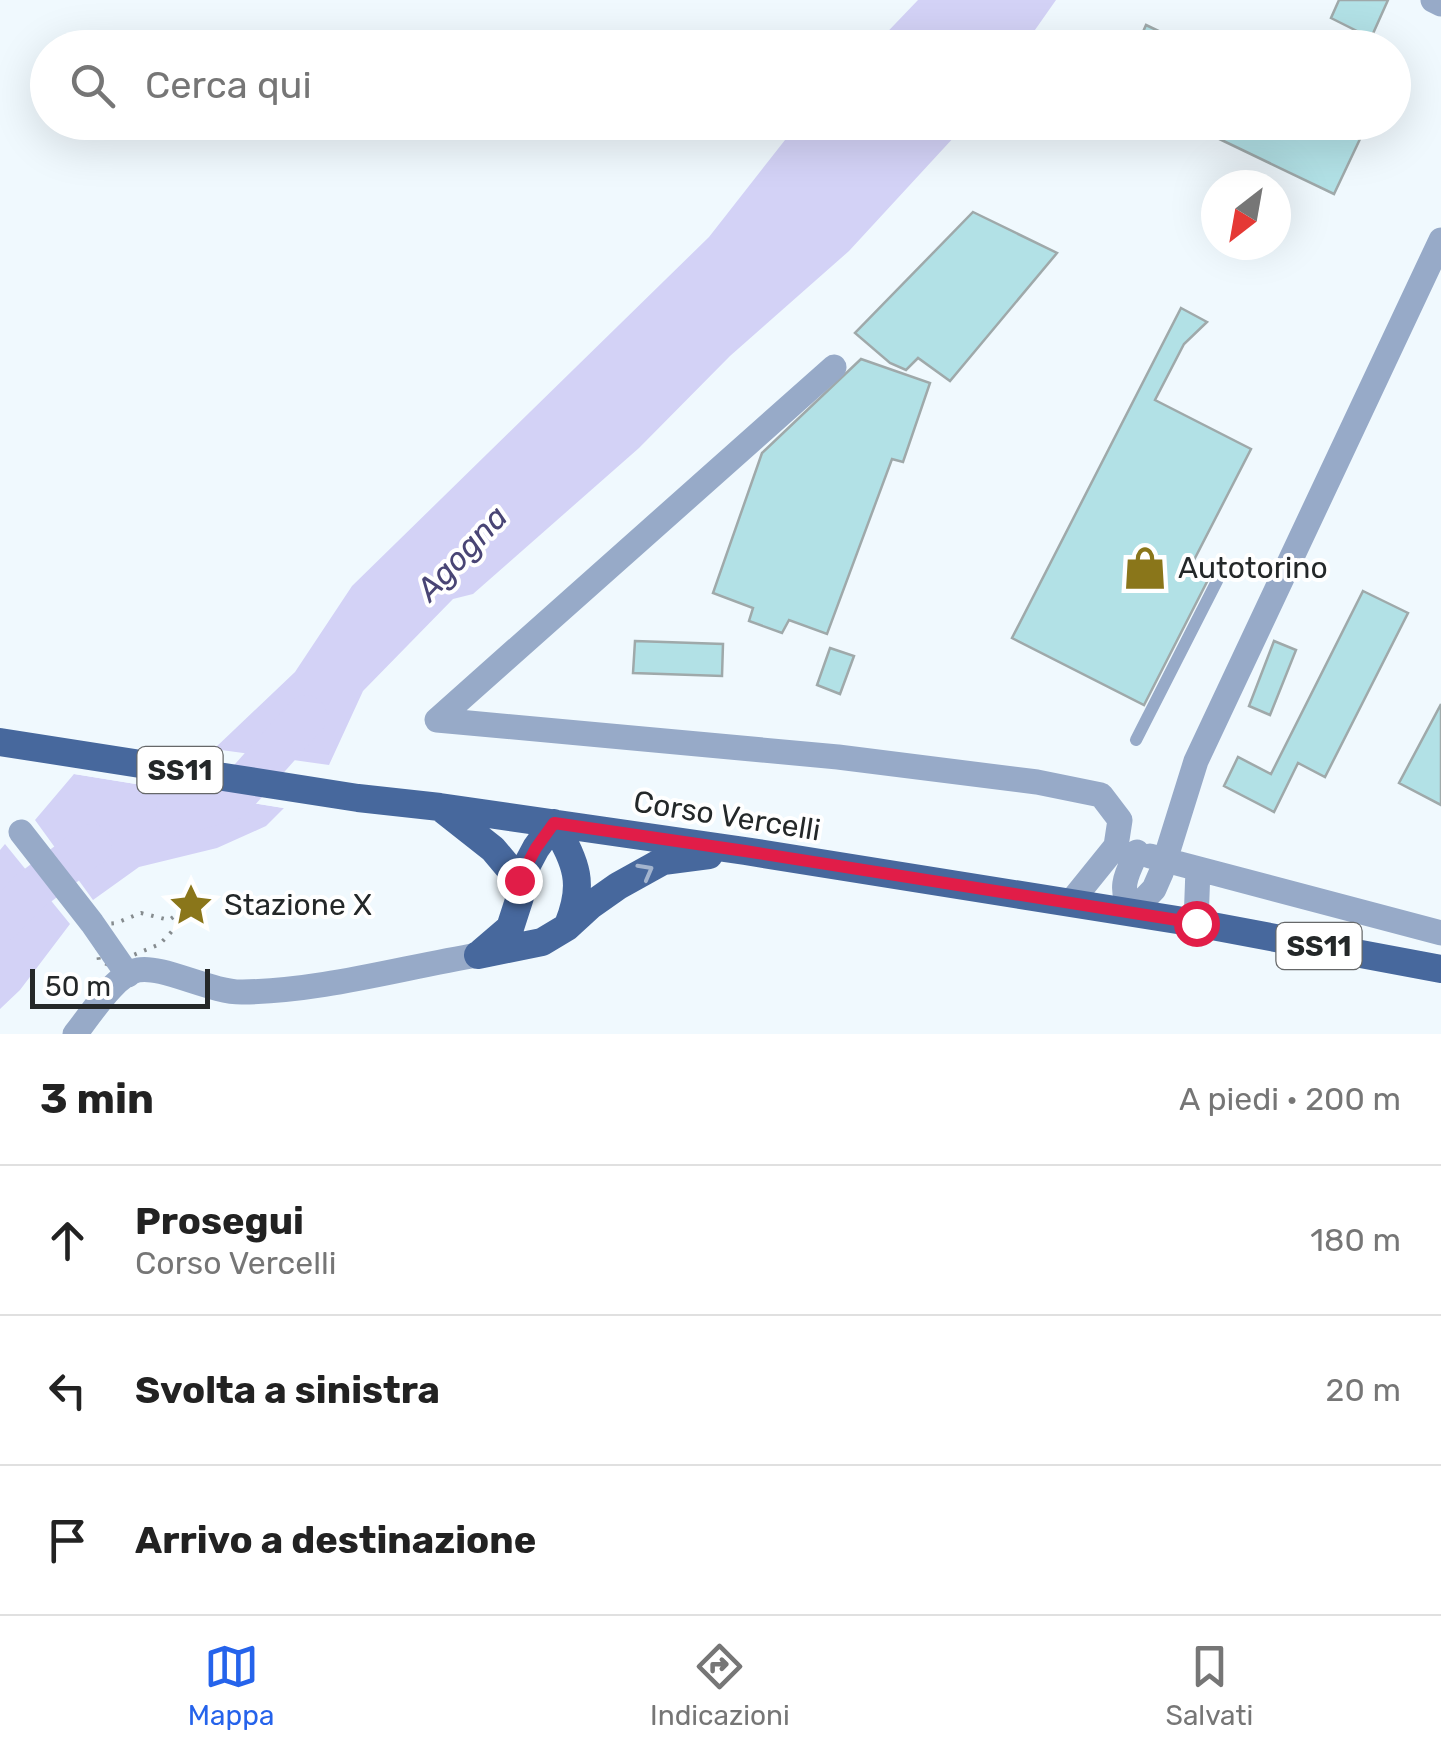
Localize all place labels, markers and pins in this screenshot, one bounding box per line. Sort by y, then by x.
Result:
shop icon: Autotorino [1121,544,1169,592]
place label: Autotorino [1178,550,1328,586]
place icon: Stazione X [167,881,215,929]
place label: Stazione X [224,887,372,923]

